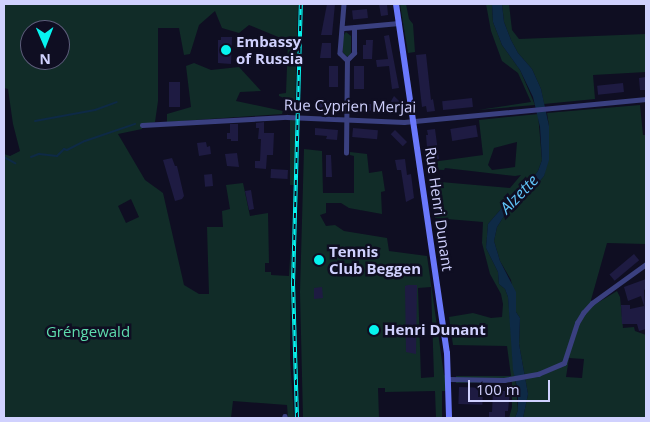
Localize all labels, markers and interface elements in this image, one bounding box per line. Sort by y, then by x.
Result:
north arrow [20,20,70,70]
place label: Embassy of Russia [236,32,303,67]
marker: Embassy of Russia [220,44,232,56]
text: N [39,50,51,69]
street label: Rue Cyprien Merjai [284,96,416,116]
street label: Rue Henri Dunant [421,146,457,272]
water label: Alzette [496,171,542,217]
place label: Tennis Club Beggen [329,242,421,277]
marker: Tennis Club Beggen [313,254,325,266]
place label: Henri Dunant [384,321,486,339]
park label: Gréngewald [46,323,130,341]
marker: Henri Dunant [368,324,380,336]
scale bar [470,370,552,402]
text: 100 m [476,379,520,399]

